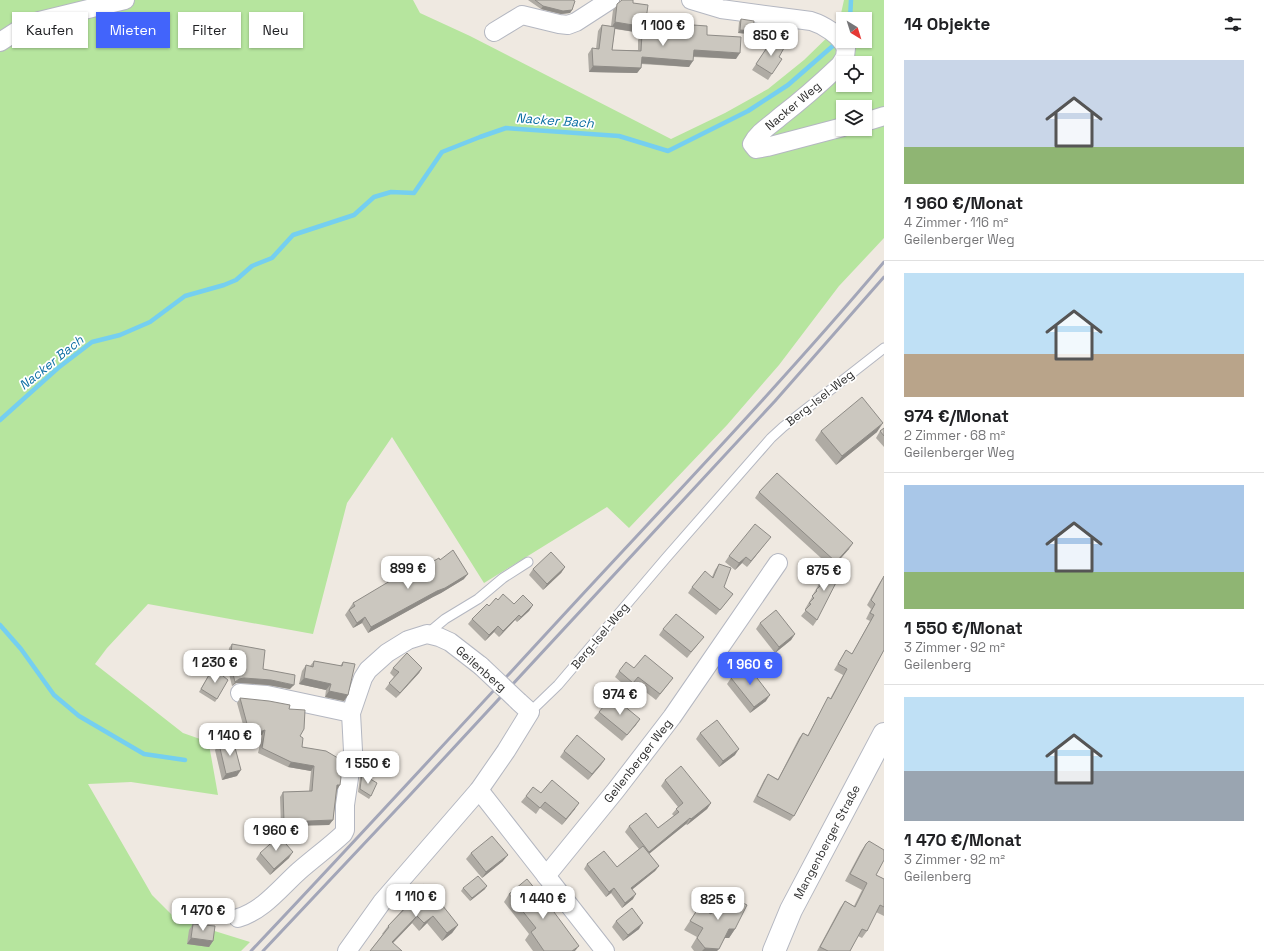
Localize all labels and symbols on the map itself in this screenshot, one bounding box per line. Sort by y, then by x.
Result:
north arrow [836,12,872,48]
pin: 1 100 € [626,13,700,47]
pin: 850 € [743,23,799,57]
street label: Nacker Weg [762,78,824,134]
water label: Nacker Bach [515,109,595,132]
water label: Nacker Bach [16,331,88,394]
street label: Berg-Isel-Weg [783,366,857,430]
pin: 899 € [380,556,436,590]
pin: 875 € [796,558,852,592]
street label: Berg-Isel-Weg [567,599,633,673]
street label: Geilenberg [452,643,510,695]
pin: 1 230 € [178,650,252,684]
pin: 1 960 € [713,652,787,686]
pin: 974 € [592,682,648,716]
street label: Geilenberger Weg [600,716,676,806]
pin: 1 140 € [193,723,267,757]
pin: 1 550 € [331,751,405,785]
street label: Mangenberger Straße [790,782,864,902]
pin: 1 960 € [239,818,313,852]
pin: 1 110 € [379,884,453,918]
pin: 1 440 € [506,886,580,920]
pin: 825 € [690,887,746,921]
pin: 1 470 € [166,898,240,932]

